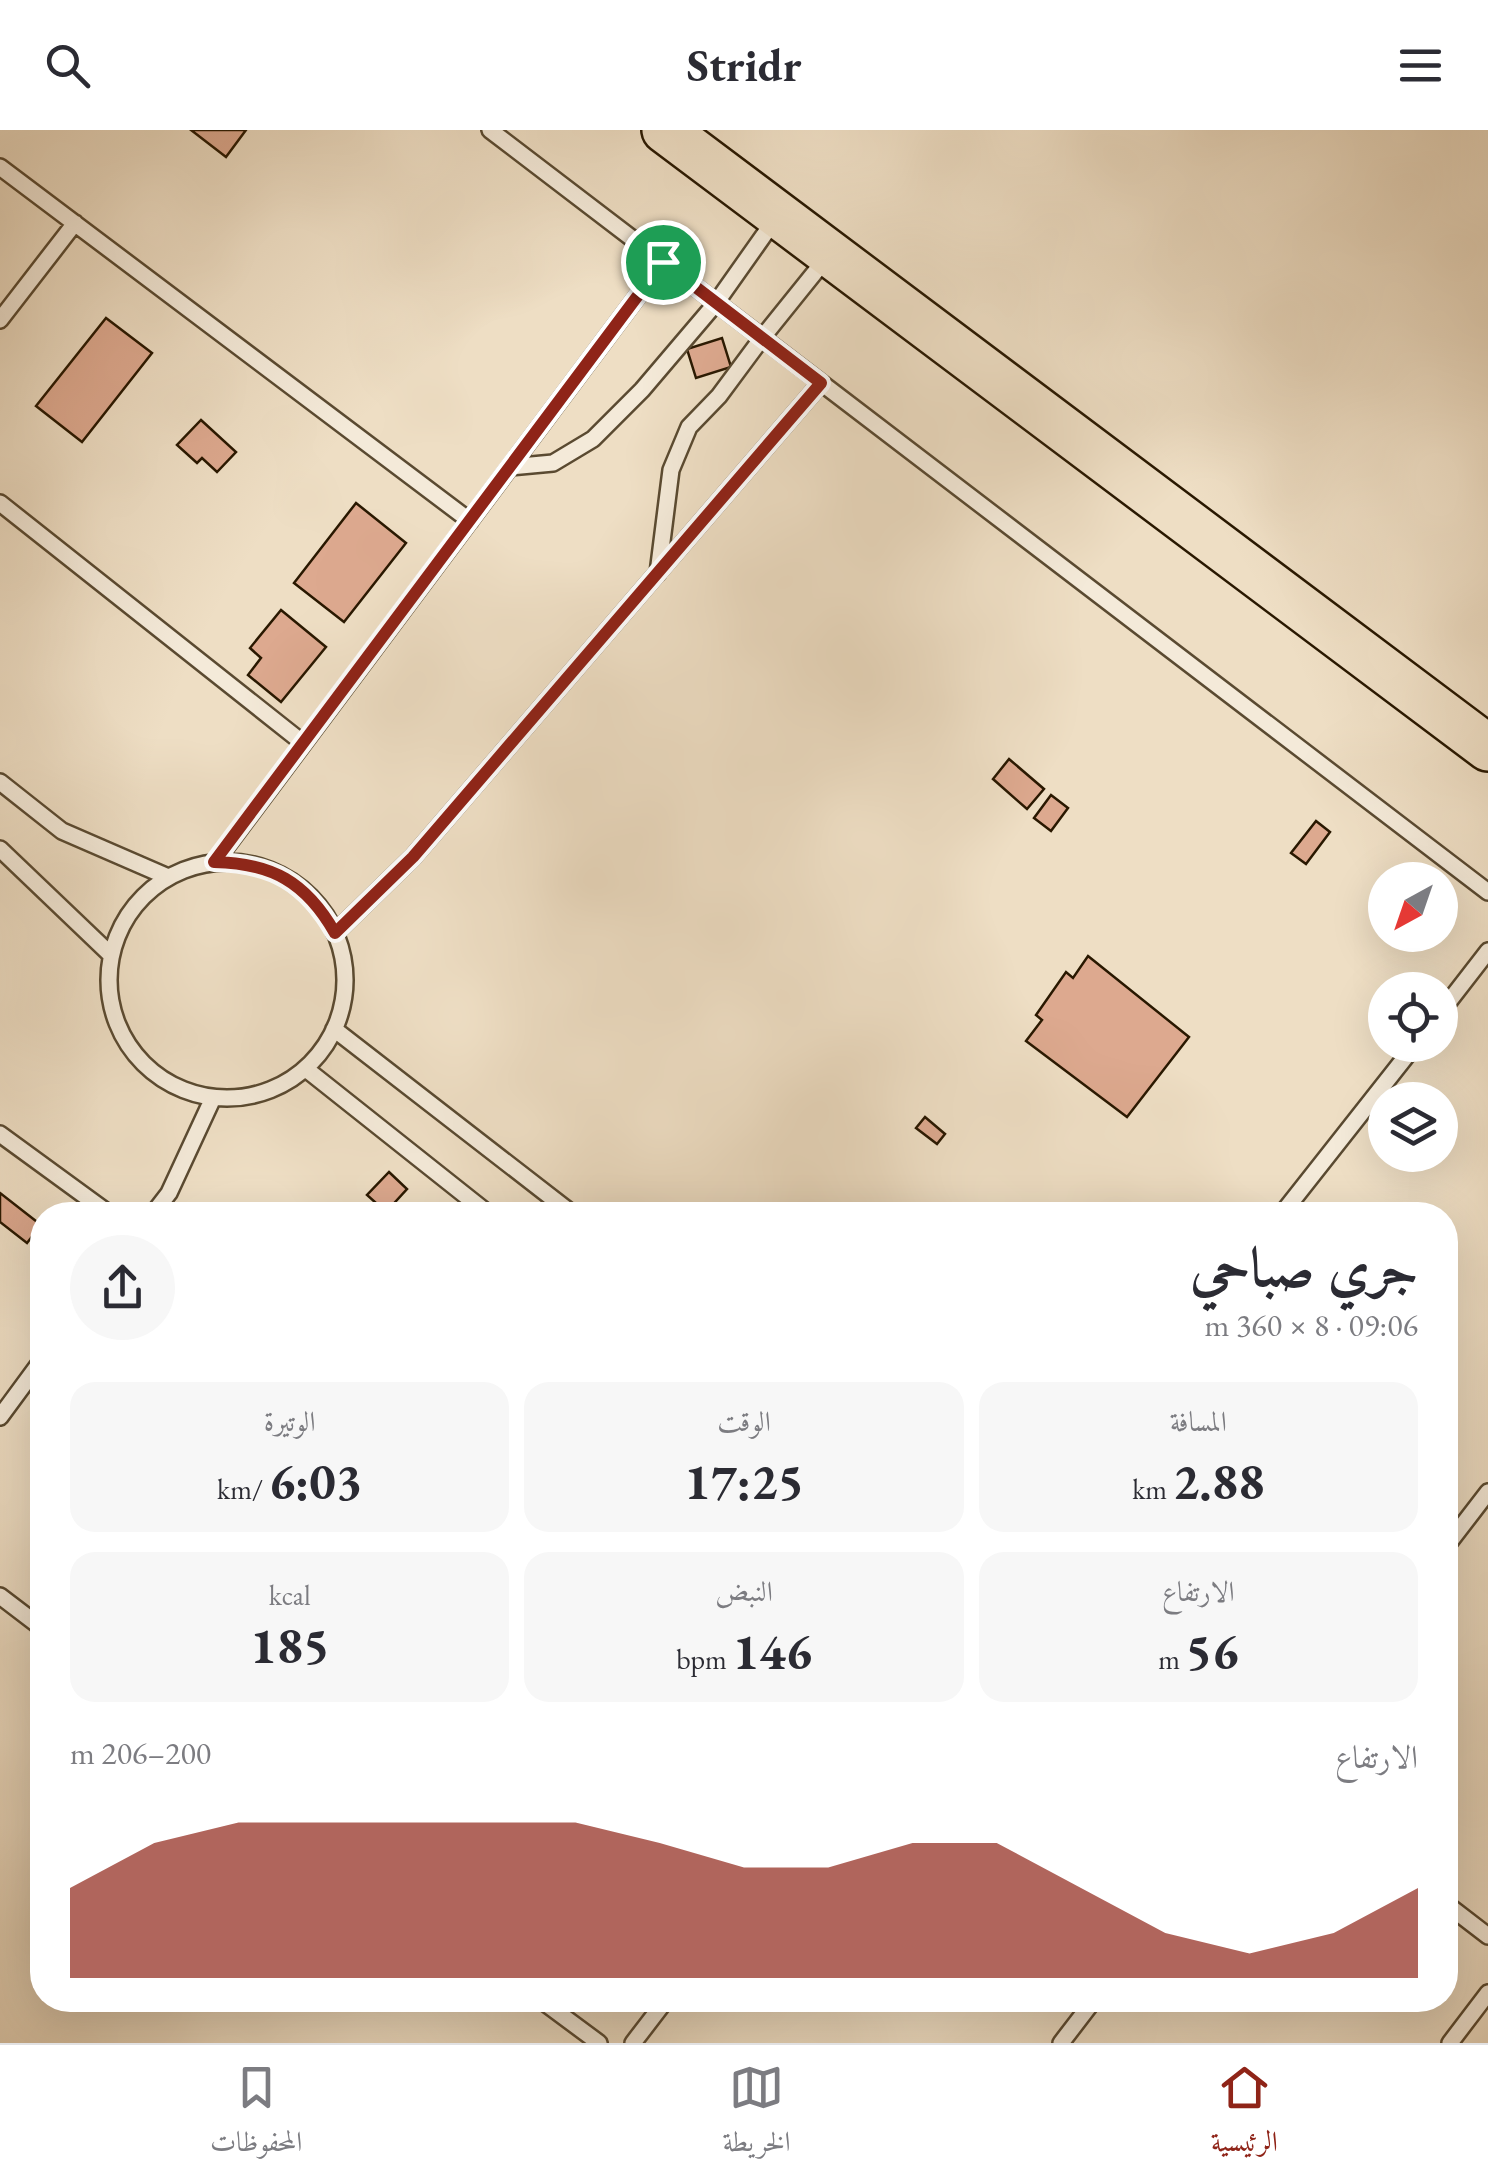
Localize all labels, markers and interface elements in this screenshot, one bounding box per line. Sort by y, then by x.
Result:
text: Stridr [687,36,801,94]
icon: search [40,38,95,93]
icon: menu [1393,38,1448,93]
pin [621,220,706,305]
icon: arrive [636,235,691,290]
north arrow [1368,862,1458,952]
map controls [1368,862,1458,1172]
button: locate [1368,972,1458,1062]
button: layers [1368,1082,1458,1172]
text: جري صباحي [1190,1231,1418,1302]
button: share [70,1235,175,1340]
text: 09:06 · 8 × 360 m [1205,1304,1418,1346]
text: الوتيرة [264,1403,316,1439]
text: الوقت [717,1403,771,1439]
text: المسافة [1170,1403,1227,1439]
text: 6:03 [269,1449,362,1514]
text: 17:25 [684,1449,804,1514]
text: 2.88 [1173,1449,1264,1514]
text: /km [217,1471,269,1507]
text: km [1132,1471,1173,1507]
text: النبض [715,1573,773,1609]
text: الارتفاع [1162,1573,1235,1609]
text: kcal [269,1577,311,1613]
text: 185 [250,1613,329,1678]
text: 146 [733,1619,812,1684]
text: 56 [1186,1619,1238,1684]
text: bpm [676,1641,733,1677]
text: m [1158,1641,1186,1677]
text: 200–206 m [70,1732,211,1774]
text: الارتفاع [1335,1736,1418,1778]
tab: المحفوظات [210,2060,302,2169]
tab: الخريطة [722,2060,791,2169]
tab: الرئيسية [1211,2060,1278,2169]

